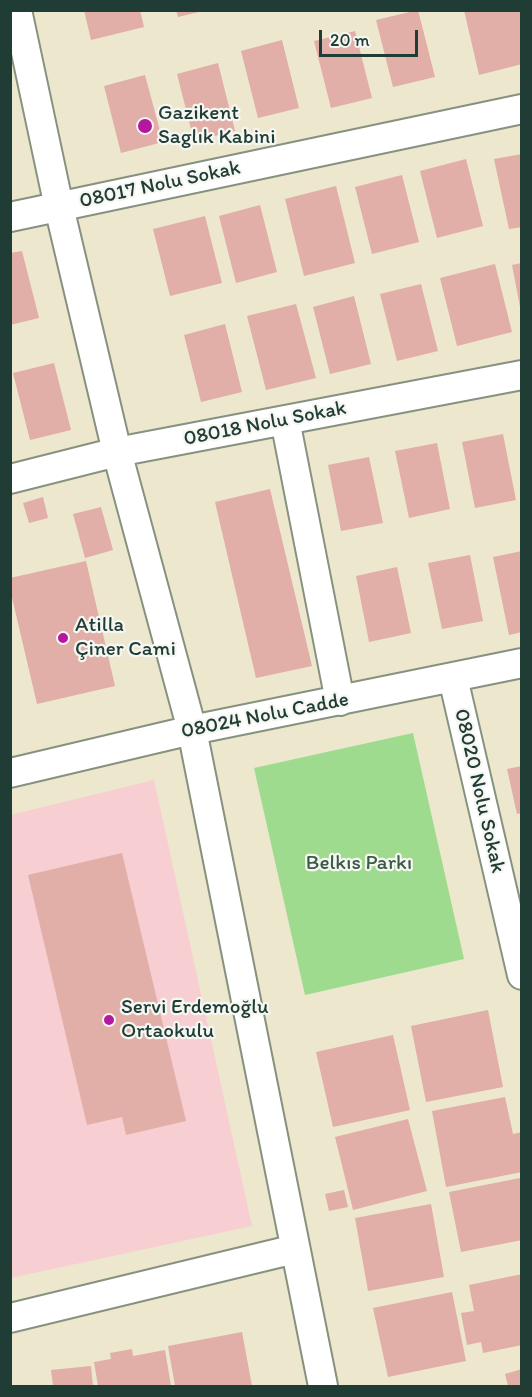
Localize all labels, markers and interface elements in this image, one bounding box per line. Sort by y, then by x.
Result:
scale bar [322,18,421,56]
text: 20 m [330,29,370,51]
place label: Gazikent Saglık Kabini [158,101,276,151]
marker: Gazikent Saglık Kabini [136,117,154,135]
street label: 08017 Nolu Sokak [77,156,243,214]
street label: 08018 Nolu Sokak [182,396,348,452]
place label: Atilla Çiner Cami [75,613,176,663]
marker: Atilla Çiner Cami [56,631,70,645]
street label: 08024 Nolu Cadde [179,687,351,745]
street label: 08020 Nolu Sokak [448,707,510,875]
park label: Belkıs Parkı [306,851,412,877]
place label: Servi Erdemoğlu Ortaokulu [121,995,269,1045]
marker: Servi Erdemoğlu Ortaokulu [102,1013,116,1027]

